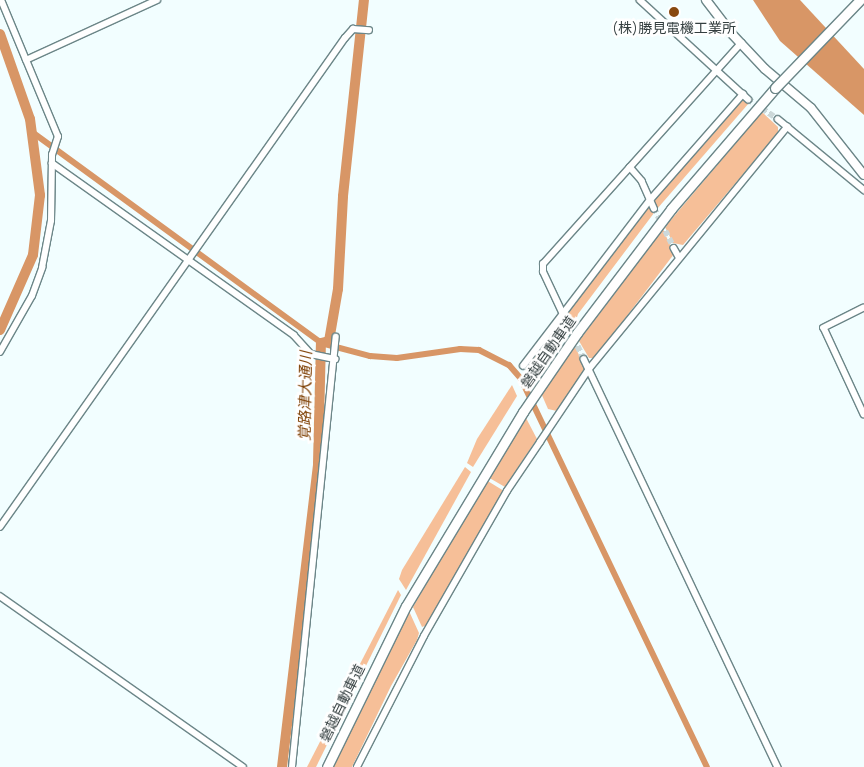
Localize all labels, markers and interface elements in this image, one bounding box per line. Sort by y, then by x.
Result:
marker: (株)勝見電機工業所 [668,6,680,18]
place label: (株)勝見電機工業所 [612,20,736,36]
street label: 磐越自動車道 [517,313,579,391]
water label: 覚路津大通川 [295,351,315,441]
street label: 磐越自動車道 [316,662,368,744]

